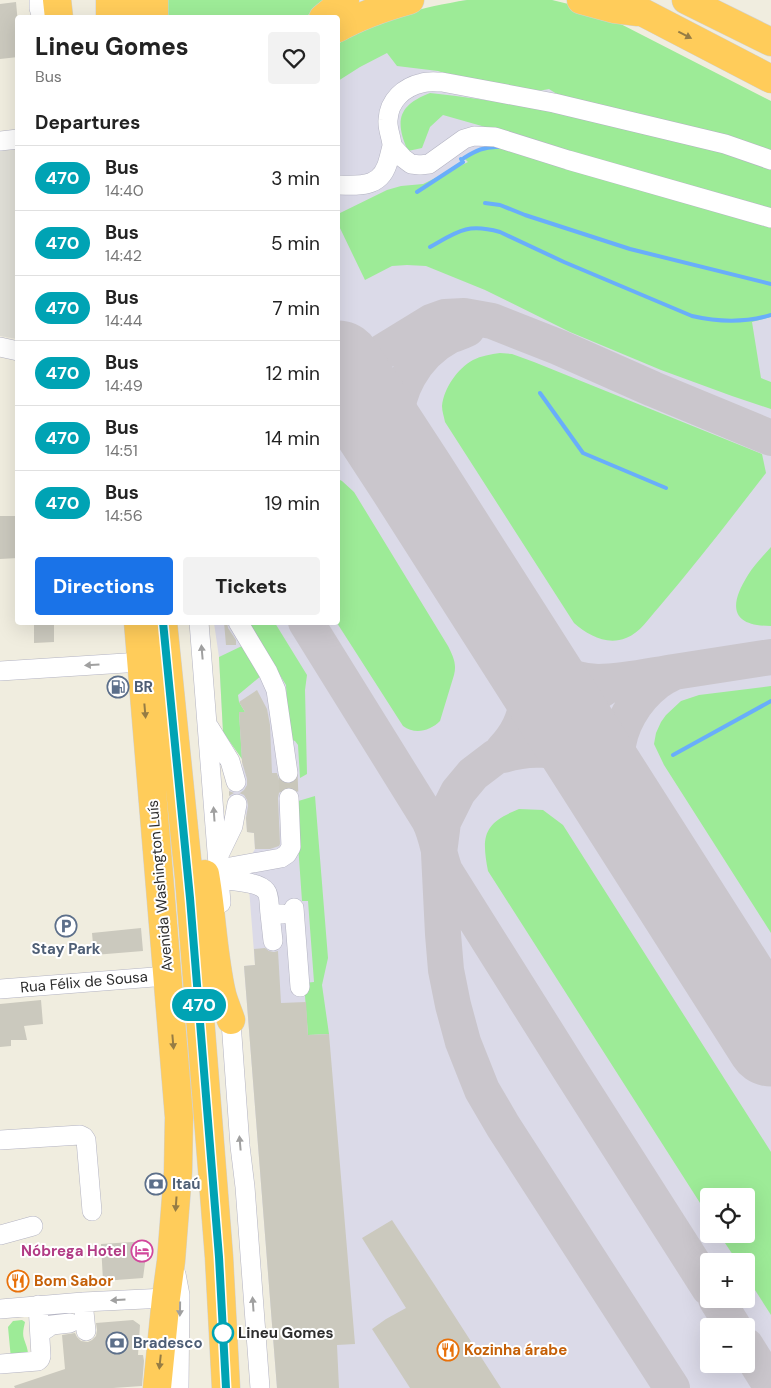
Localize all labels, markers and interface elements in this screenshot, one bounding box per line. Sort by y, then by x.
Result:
text: Lineu Gomes [35,31,189,62]
one-way arrow [678,31,692,39]
button: heart [268,32,320,84]
text: Bus [35,66,62,87]
text: Departures [35,110,140,135]
text: Bus [105,155,139,180]
text: 470 [46,166,79,190]
text: 3 min [271,166,320,191]
text: 14:40 [105,180,144,201]
text: Bus [105,220,139,245]
text: 470 [46,231,79,255]
text: 5 min [271,231,320,256]
text: 14:42 [105,245,142,266]
text: Bus [105,285,139,310]
text: 470 [46,296,79,320]
text: 7 min [272,296,320,321]
text: 14:44 [105,310,142,331]
text: Bus [105,350,139,375]
text: 470 [46,361,79,385]
text: 12 min [266,361,320,386]
text: 14:49 [105,375,143,396]
text: Bus [105,415,139,440]
text: 470 [46,426,79,450]
text: 14 min [265,426,320,451]
text: 14:51 [105,440,138,461]
text: Bus [105,480,139,505]
text: 470 [46,491,79,515]
text: 19 min [265,491,320,516]
text: 14:56 [105,505,143,526]
button: Directions [35,557,173,615]
button: Tickets [183,557,320,615]
one-way arrow [197,644,205,660]
one-way arrow [84,662,100,670]
fuel station icon: BR [106,675,130,699]
place label: BR [134,677,153,697]
one-way arrow [141,703,149,719]
street label: Avenida Washington Luís [143,799,177,973]
one-way arrow [210,806,218,822]
parking icon: Stay Park [54,914,78,938]
place label: Stay Park [32,939,101,959]
street label: Rua Félix de Sousa [19,966,149,998]
line badge: 470 [170,989,228,1021]
text: 470 [182,993,216,1017]
one-way arrow [169,1034,177,1050]
one-way arrow [236,1134,244,1150]
bank icon: Itaú [144,1172,168,1196]
place label: Itaú [172,1174,201,1194]
map controls [700,1188,755,1373]
button: locate [700,1188,755,1243]
one-way arrow [172,1196,180,1212]
hotel icon: Nóbrega Hotel [130,1239,154,1263]
place label: Nóbrega Hotel [21,1241,126,1261]
button: + [700,1253,755,1308]
restaurant icon: Bom Sabor [6,1269,30,1293]
place label: Bom Sabor [34,1271,113,1291]
one-way arrow [249,1296,257,1312]
one-way arrow [109,1297,125,1305]
one-way arrow [176,1301,184,1317]
button: − [700,1318,755,1373]
marker: Lineu Gomes [212,1322,234,1344]
place label: Lineu Gomes [238,1323,333,1343]
bank icon: Bradesco [105,1331,129,1355]
place label: Bradesco [133,1333,203,1353]
restaurant icon: Kozinha árabe [436,1338,460,1362]
place label: Kozinha árabe [464,1340,567,1360]
one-way arrow [156,1354,164,1370]

